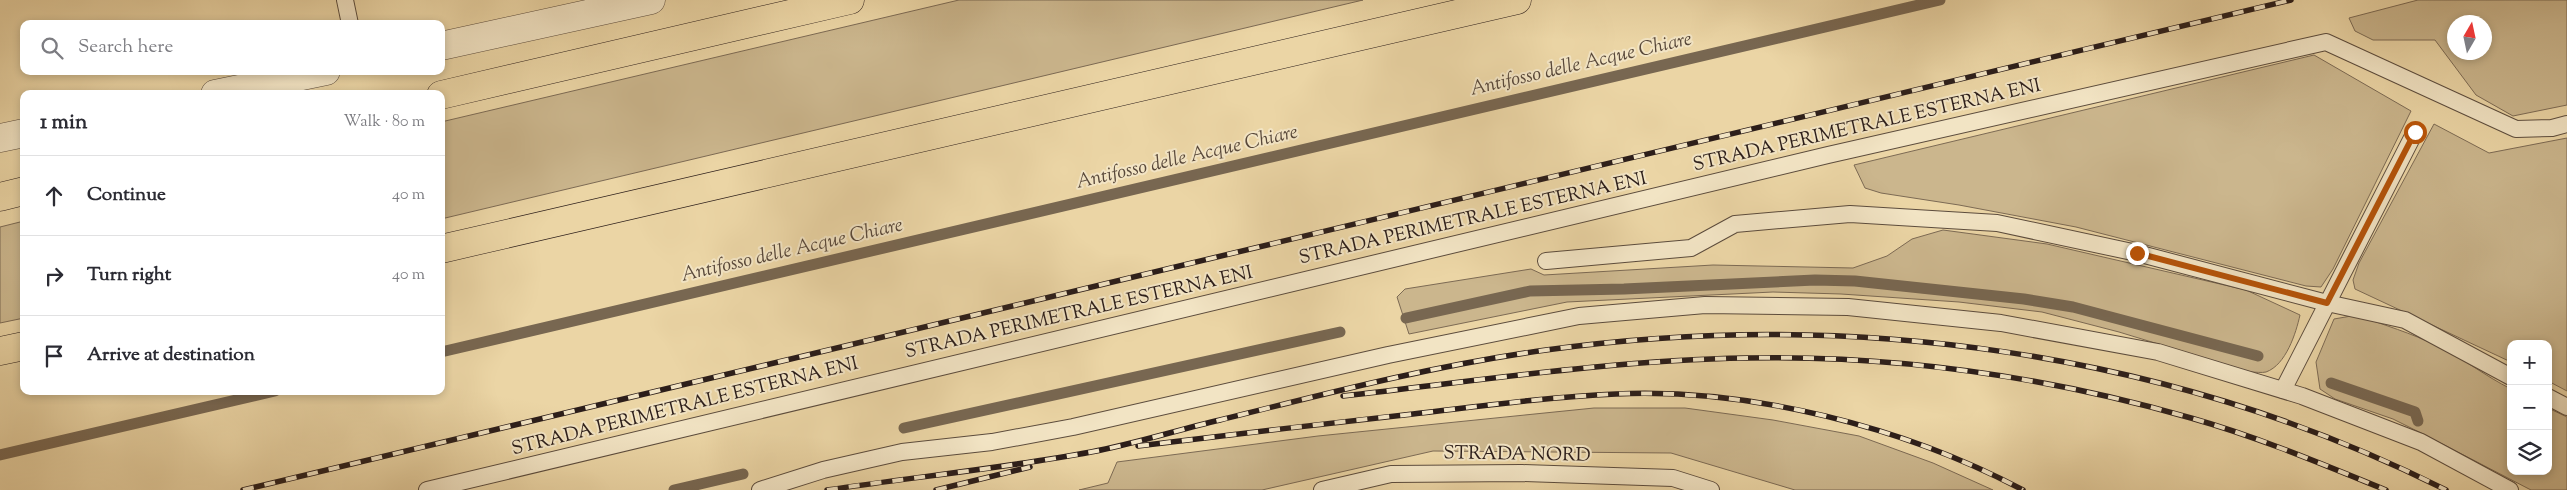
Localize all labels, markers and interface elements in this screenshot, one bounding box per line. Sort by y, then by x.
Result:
north arrow [2447,15,2492,60]
search box [20,20,445,75]
water label: Antifosso delle Acque Chiare [1467,25,1695,105]
icon: search [38,34,66,62]
text: Search here [78,34,173,61]
street label: STRADA PERIMETRALE ESTERNA ENI [1690,73,2044,179]
text: 1 min [40,108,87,138]
text: Walk · 80 m [343,111,425,134]
water label: Antifosso delle Acque Chiare [1073,118,1301,198]
route start [2404,121,2427,144]
street label: STRADA PERIMETRALE ESTERNA ENI [1296,166,1650,272]
icon: ahead [40,182,68,210]
text: Continue [87,182,166,209]
text: 40 m [392,184,425,207]
water label: Antifosso delle Acque Chiare [678,211,906,291]
route end [2126,242,2149,265]
street label: STRADA PERIMETRALE ESTERNA ENI [902,260,1256,366]
icon: right [40,262,68,290]
text: Turn right [87,262,171,289]
text: 40 m [392,264,425,287]
map controls [2507,340,2552,475]
button: + [2507,340,2552,385]
icon: arrive [40,342,68,370]
text: Arrive at destination [87,342,255,369]
street label: STRADA PERIMETRALE ESTERNA ENI [509,351,861,463]
button: − [2507,385,2552,430]
button: layers [2507,430,2552,475]
street label: STRADA NORD [1443,440,1591,470]

